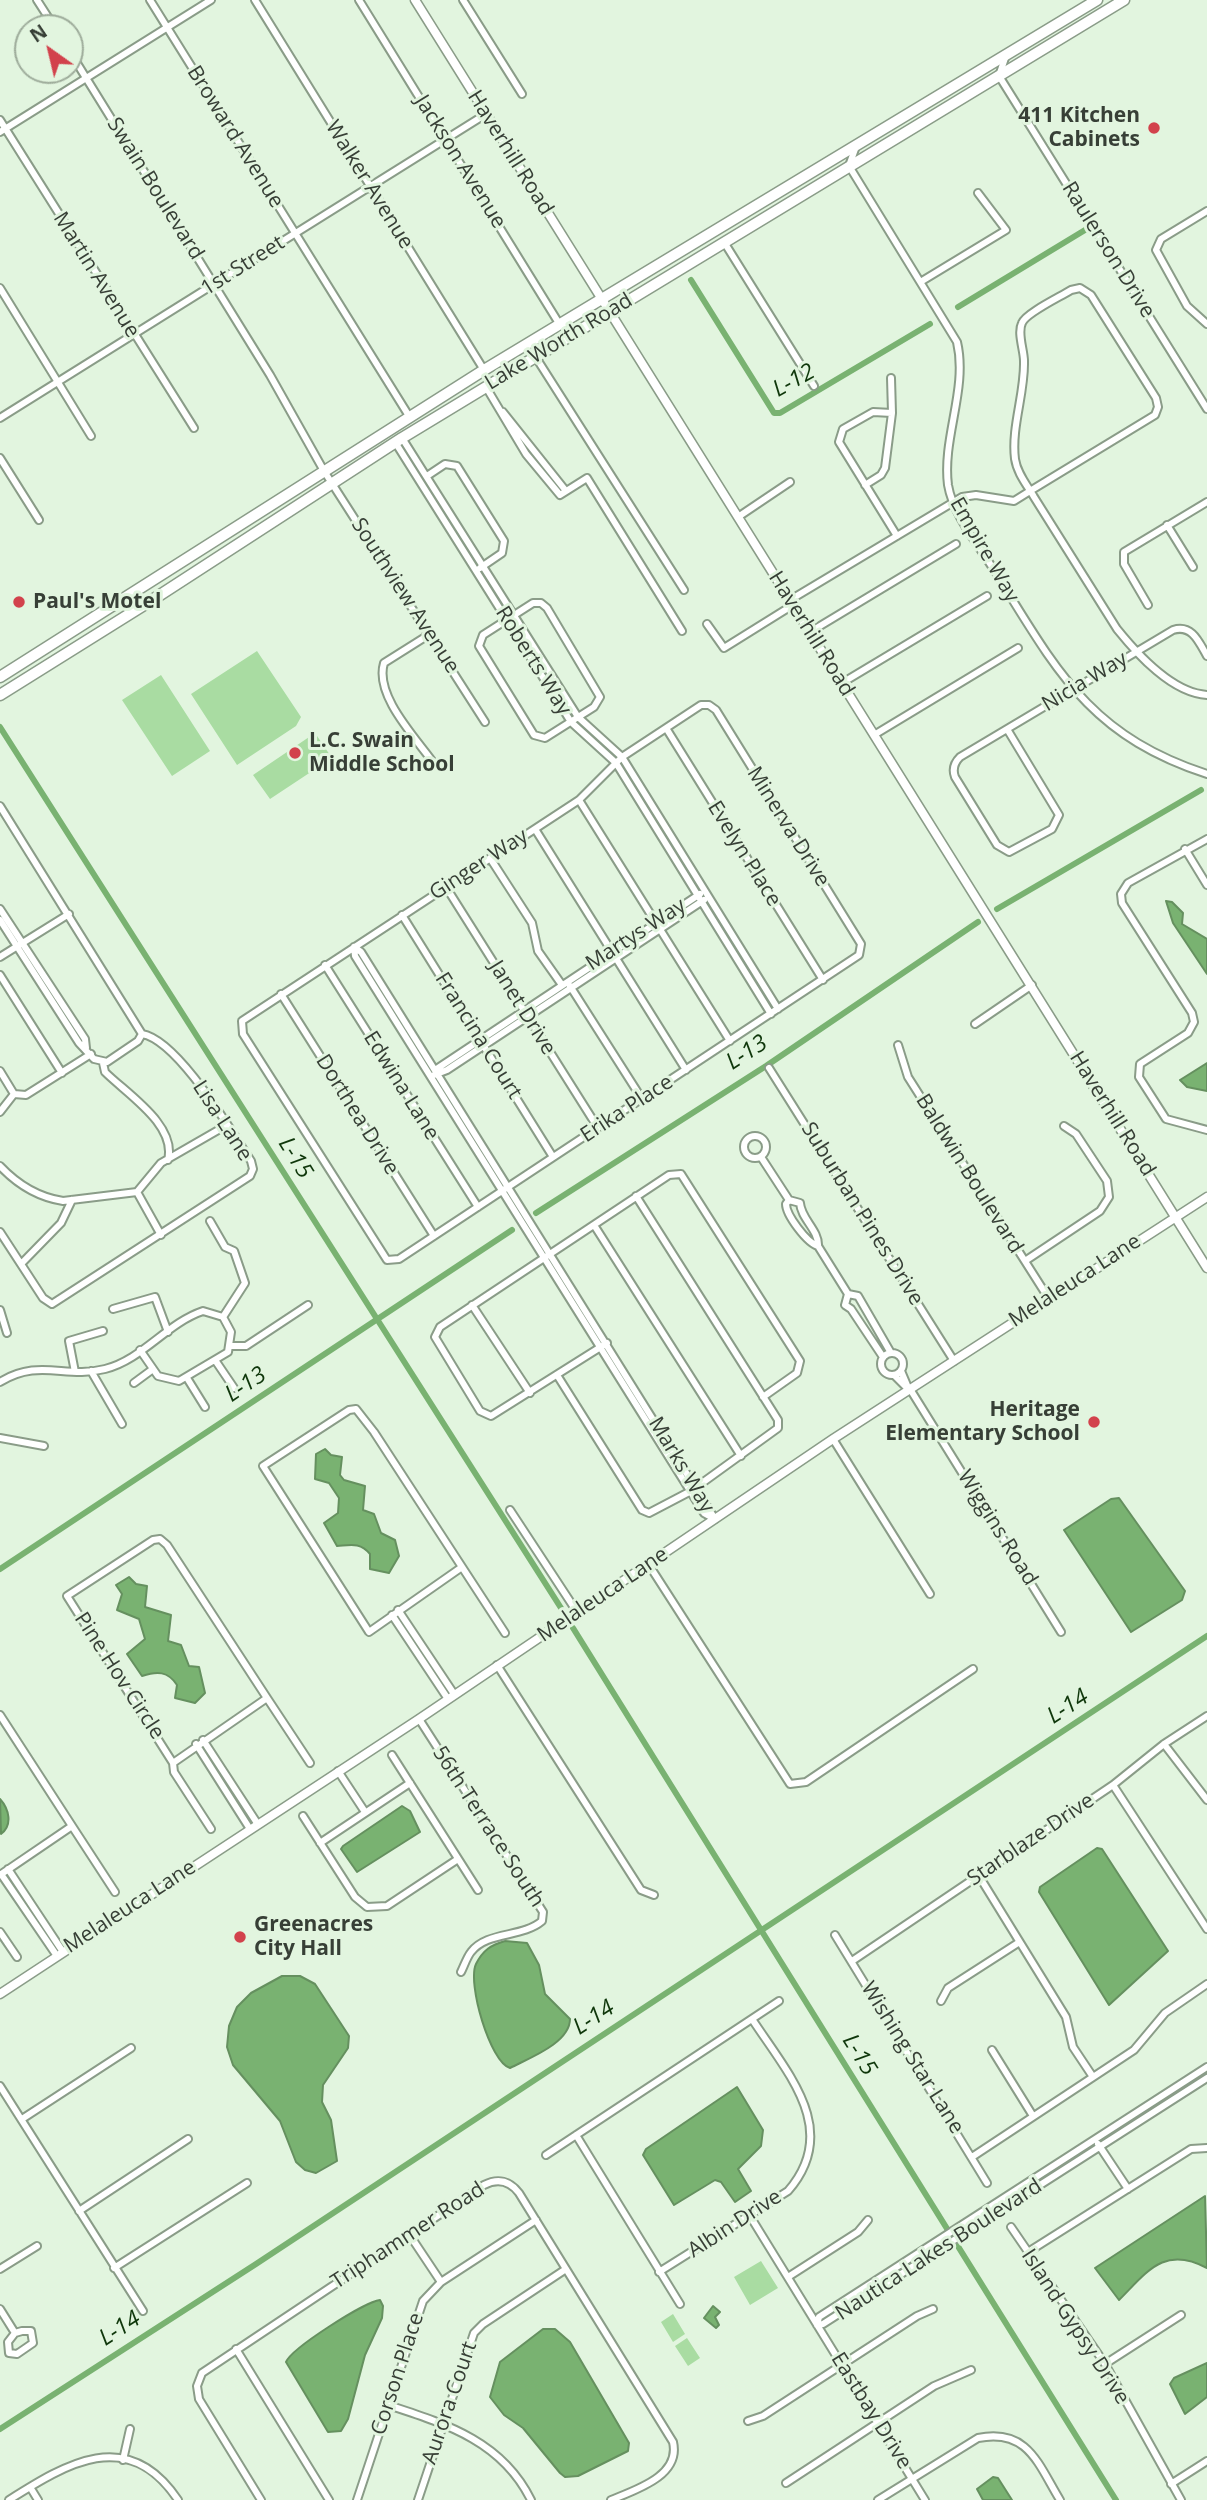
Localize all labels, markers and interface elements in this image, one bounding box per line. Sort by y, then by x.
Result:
north arrow [14,14,84,84]
text: N [25,18,52,48]
street label: Broward Avenue [181,61,289,213]
street label: Haverhill Road [462,86,558,220]
street label: Jackson Avenue [409,91,511,233]
place label: 411 Kitchen Cabinets [1018,103,1140,153]
street label: Swain Boulevard [101,113,209,265]
street label: Walker Avenue [320,116,418,254]
marker: 411 Kitchen Cabinets [1146,120,1162,136]
street label: Raulerson Drive [1056,177,1160,323]
street label: Martin Avenue [47,208,145,342]
street label: 1st Street [197,231,289,301]
street label: Lake Worth Road [481,288,637,396]
water label: L-12 [768,358,820,404]
street label: Empire Way [944,493,1024,607]
street label: Southview Avenue [345,514,465,678]
street label: Haverhill Road [763,567,859,701]
place label: Paul's Motel [33,589,161,615]
marker: Paul's Motel [11,594,27,610]
street label: Roberts Way [490,602,576,720]
street label: Nicia Way [1038,647,1132,717]
place label: L.C. Swain Middle School [309,728,455,778]
marker: L.C. Swain Middle School [287,745,303,761]
street label: Minerva Drive [741,762,835,892]
street label: Evelyn Place [702,797,786,911]
street label: Ginger Way [425,824,533,906]
street label: Martys Way [581,893,691,977]
street label: Janet Drive [483,956,561,1060]
street label: Francina Court [429,968,527,1104]
street label: Edwina Lane [358,1027,444,1145]
water label: L-13 [721,1030,773,1076]
street label: Haverhill Road [1064,1047,1160,1181]
street label: Dorthea Drive [310,1050,404,1180]
street label: Erika Place [576,1070,678,1148]
street label: Lisa Lane [187,1076,257,1166]
street label: Baldwin Boulevard [910,1090,1028,1258]
street label: Suburban Pines Drive [795,1118,929,1310]
water label: L-15 [272,1132,318,1184]
street label: Melaleuca Lane [1004,1229,1146,1333]
water label: L-13 [220,1361,272,1409]
place label: Heritage Elementary School [885,1397,1080,1447]
street label: Marks Way [643,1413,719,1517]
marker: Heritage Elementary School [1086,1414,1102,1430]
street label: Wiggins Road [952,1466,1042,1590]
street label: Melaleuca Lane [533,1542,673,1648]
street label: Pine Hov Circle [69,1608,169,1744]
water label: L-14 [1042,1684,1094,1730]
street label: 56th Terrace South [427,1742,549,1912]
street label: Starblaze Drive [963,1788,1099,1892]
street label: Melaleuca Lane [59,1855,201,1959]
place label: Greenacres City Hall [254,1912,373,1962]
marker: Greenacres City Hall [232,1929,248,1945]
street label: Wishing Star Lane [855,1977,969,2139]
water label: L-14 [568,1995,620,2041]
water label: L-15 [836,2029,882,2081]
street label: Nautica Lakes Boulevard [831,2174,1047,2326]
street label: Triphammer Road [327,2177,489,2295]
street label: Albin Drive [683,2184,787,2264]
street label: Island Gypsy Drive [1015,2245,1135,2409]
water label: L-14 [94,2306,146,2352]
street label: Corson Place [366,2310,430,2438]
street label: Aurora Court [417,2338,483,2468]
street label: Eastbay Drive [825,2348,917,2474]

